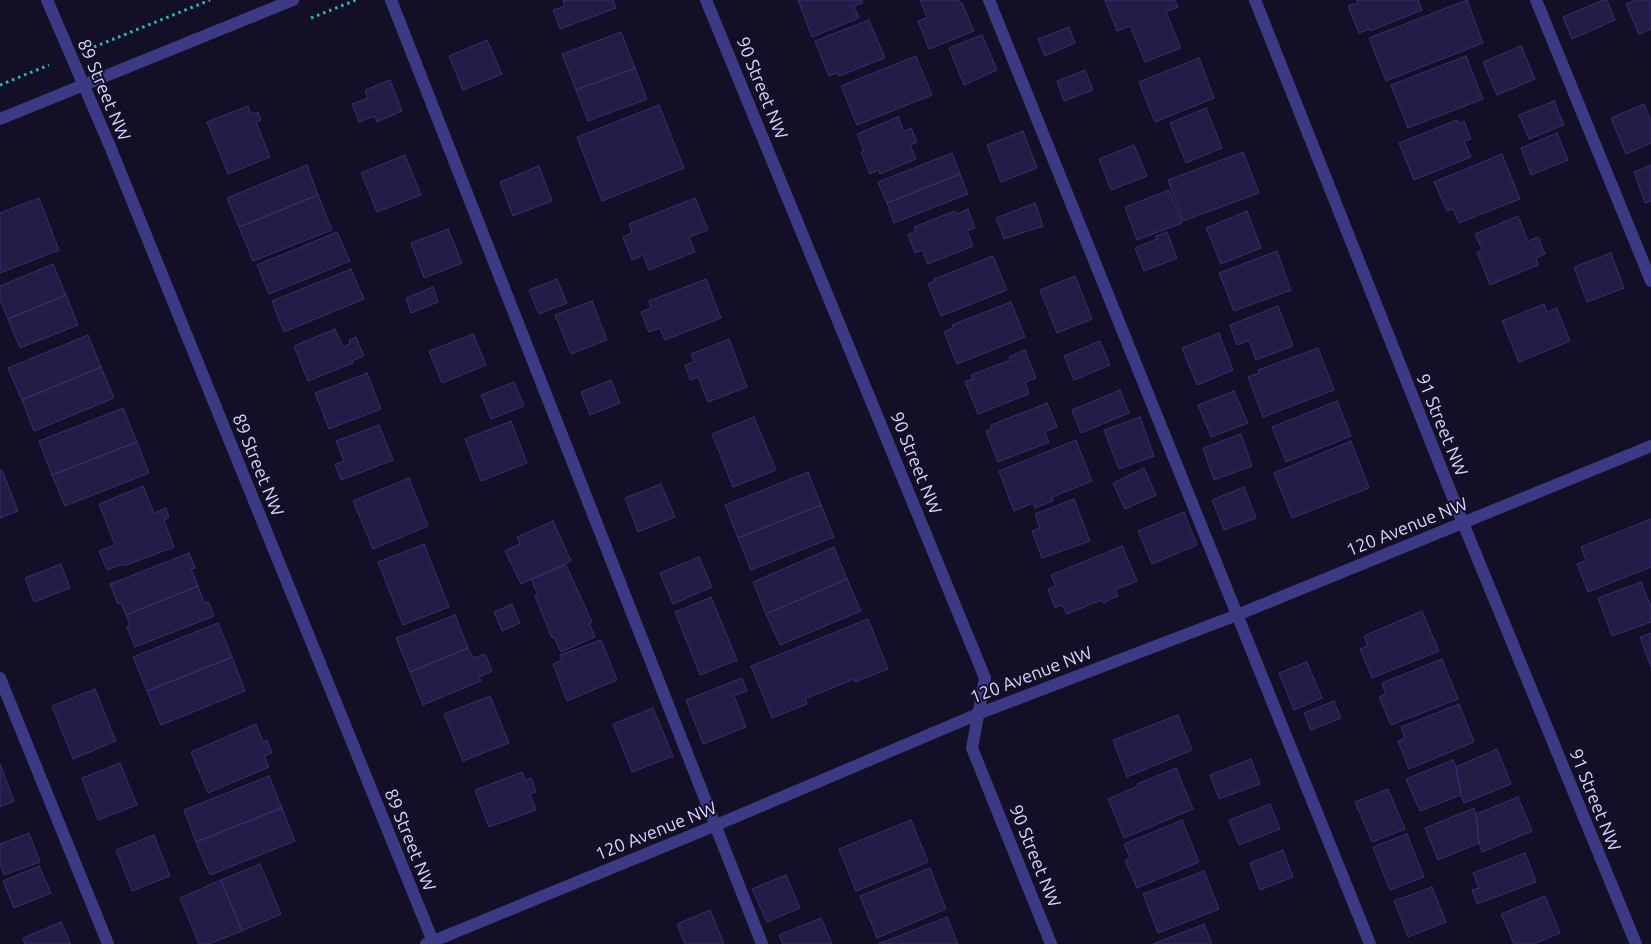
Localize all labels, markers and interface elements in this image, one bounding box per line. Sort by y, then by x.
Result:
street label: 90 Street NW [732,34,792,142]
street label: 89 Street NW [73,36,135,144]
street label: 91 Street NW [1412,371,1472,479]
street label: 90 Street NW [886,409,946,517]
street label: 89 Street NW [228,411,288,519]
street label: 120 Avenue NW [1343,493,1471,561]
street label: 120 Avenue NW [967,642,1095,708]
street label: 91 Street NW [1565,746,1625,854]
street label: 89 Street NW [380,786,440,894]
street label: 120 Avenue NW [592,797,720,865]
street label: 90 Street NW [1005,802,1065,910]

